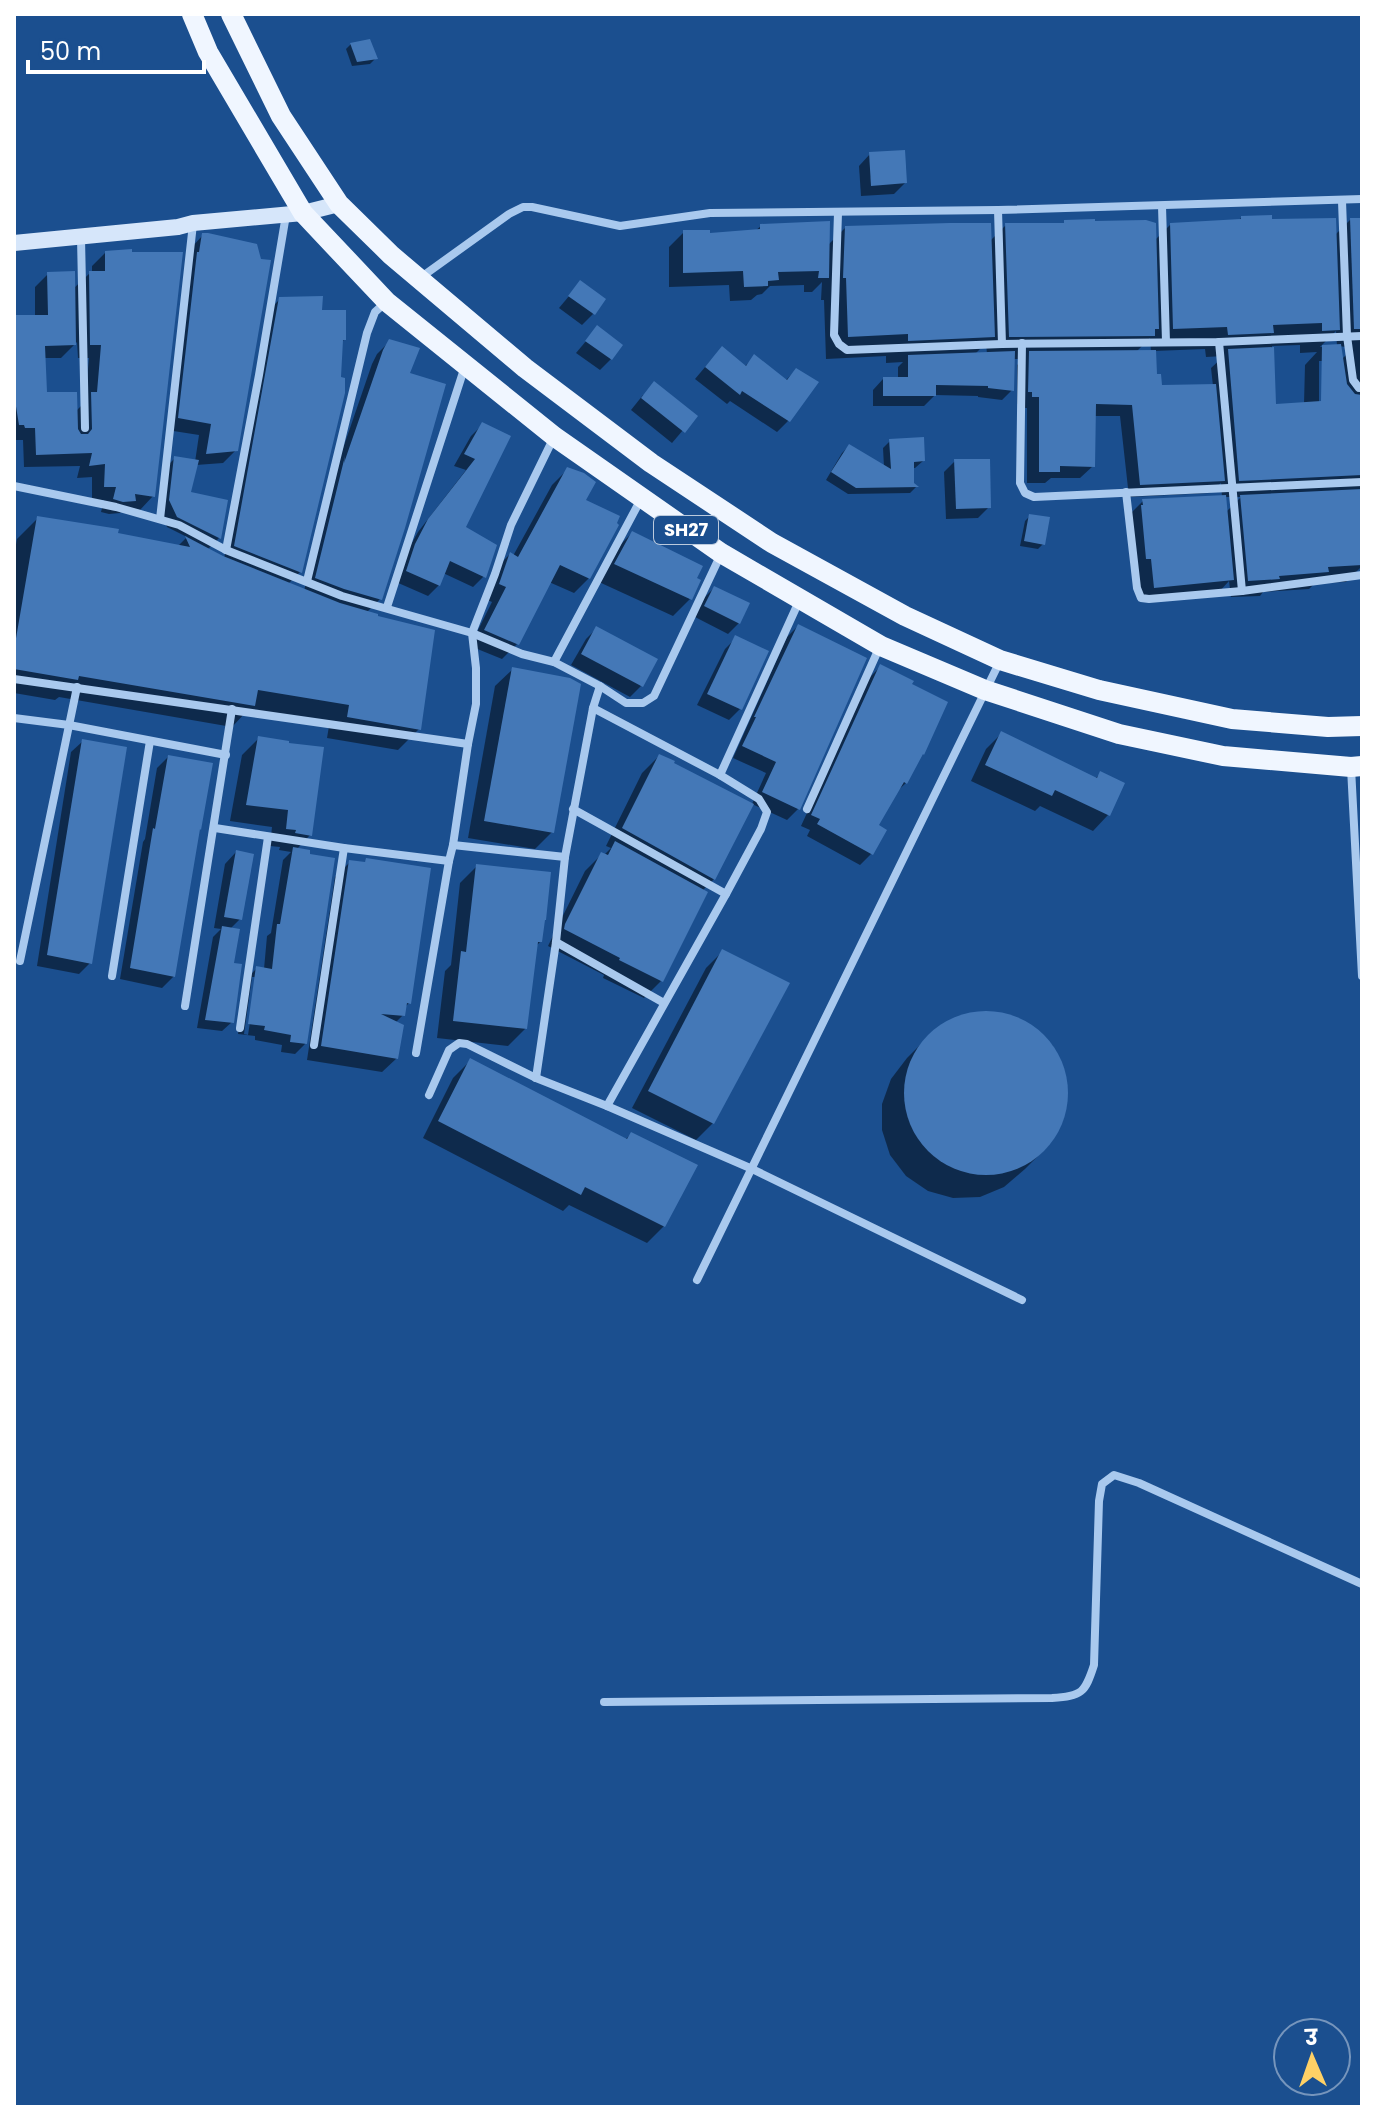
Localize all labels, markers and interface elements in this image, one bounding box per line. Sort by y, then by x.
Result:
scale bar [28,24,204,74]
text: 50 m [40,35,101,68]
road number: SH27 [654,516,718,544]
north arrow [1272,2017,1352,2097]
text: उ [1304,2022,1319,2053]

